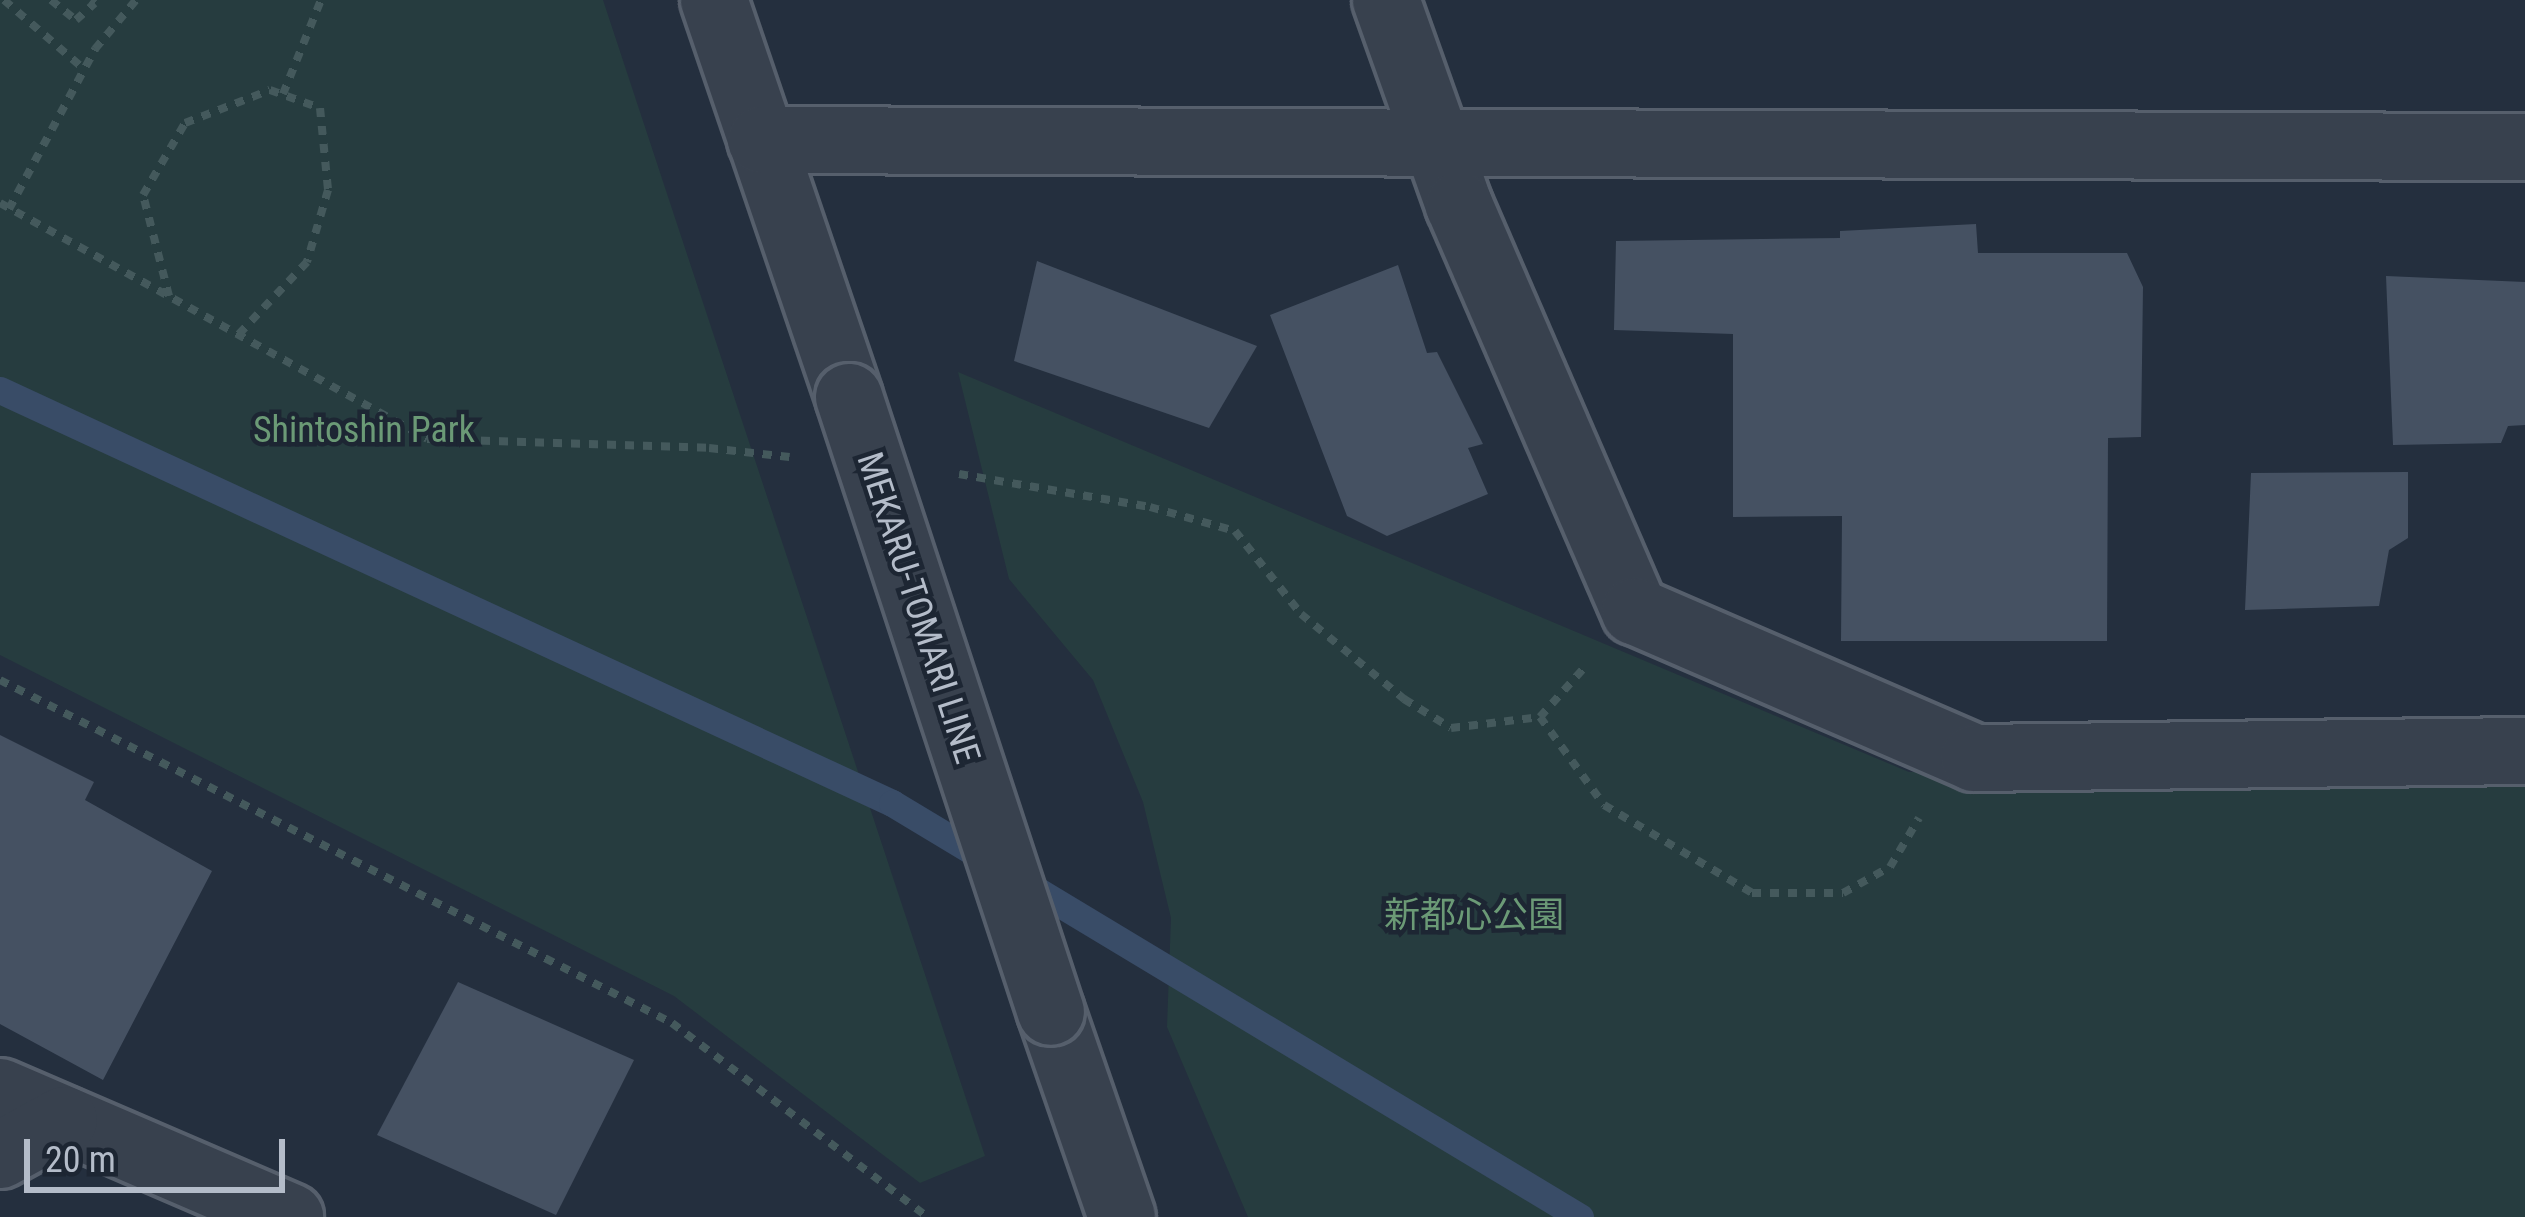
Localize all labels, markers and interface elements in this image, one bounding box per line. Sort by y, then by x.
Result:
park label: Shintoshin Park [253,409,475,453]
street label: MEKARU-TOMARI LINE [847,447,989,769]
park label: 新都心公園 [1384,894,1564,938]
scale bar [30,1115,291,1189]
text: 20 m [45,1139,116,1181]

